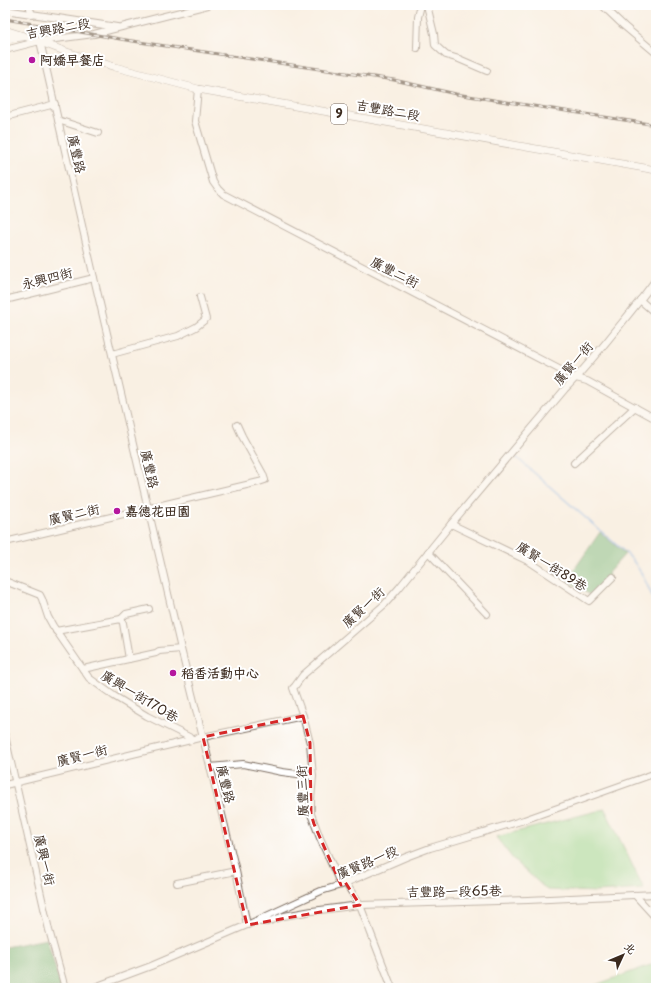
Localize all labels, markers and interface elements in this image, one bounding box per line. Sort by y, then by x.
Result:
street label: 吉興路二段 [24,13,92,43]
place label: 阿嬌早餐店 [40,50,105,69]
marker: 阿嬌早餐店 [27,55,37,65]
street label: 吉豐路二段 [354,95,422,125]
road number: 9 [331,104,347,124]
street label: 廣豐路 [64,133,91,175]
street label: 廣豐二街 [368,251,423,292]
street label: 永興四街 [19,262,74,293]
street label: 廣賢一街 [548,337,597,389]
street label: 廣豐路 [137,448,164,490]
street label: 廣賢二街 [46,498,101,529]
place label: 嘉德花田園 [125,501,190,520]
marker: 嘉德花田園 [112,506,122,516]
street label: 廣賢一街89巷 [513,536,591,595]
street label: 廣賢一街 [337,582,388,631]
place label: 稻香活動中心 [181,663,259,682]
street label: 廣興一街170巷 [98,665,183,726]
marker: 稻香活動中心 [168,668,178,678]
street label: 廣賢一街 [54,739,109,770]
street label: 廣豐路 [213,763,240,805]
street label: 廣豐三街 [291,765,312,817]
street label: 廣興一街 [30,832,61,887]
street label: 廣賢路一段 [333,840,400,883]
street label: 吉豐路一段65巷 [406,880,502,901]
north arrow [603,935,643,975]
text: 北 [621,938,640,958]

